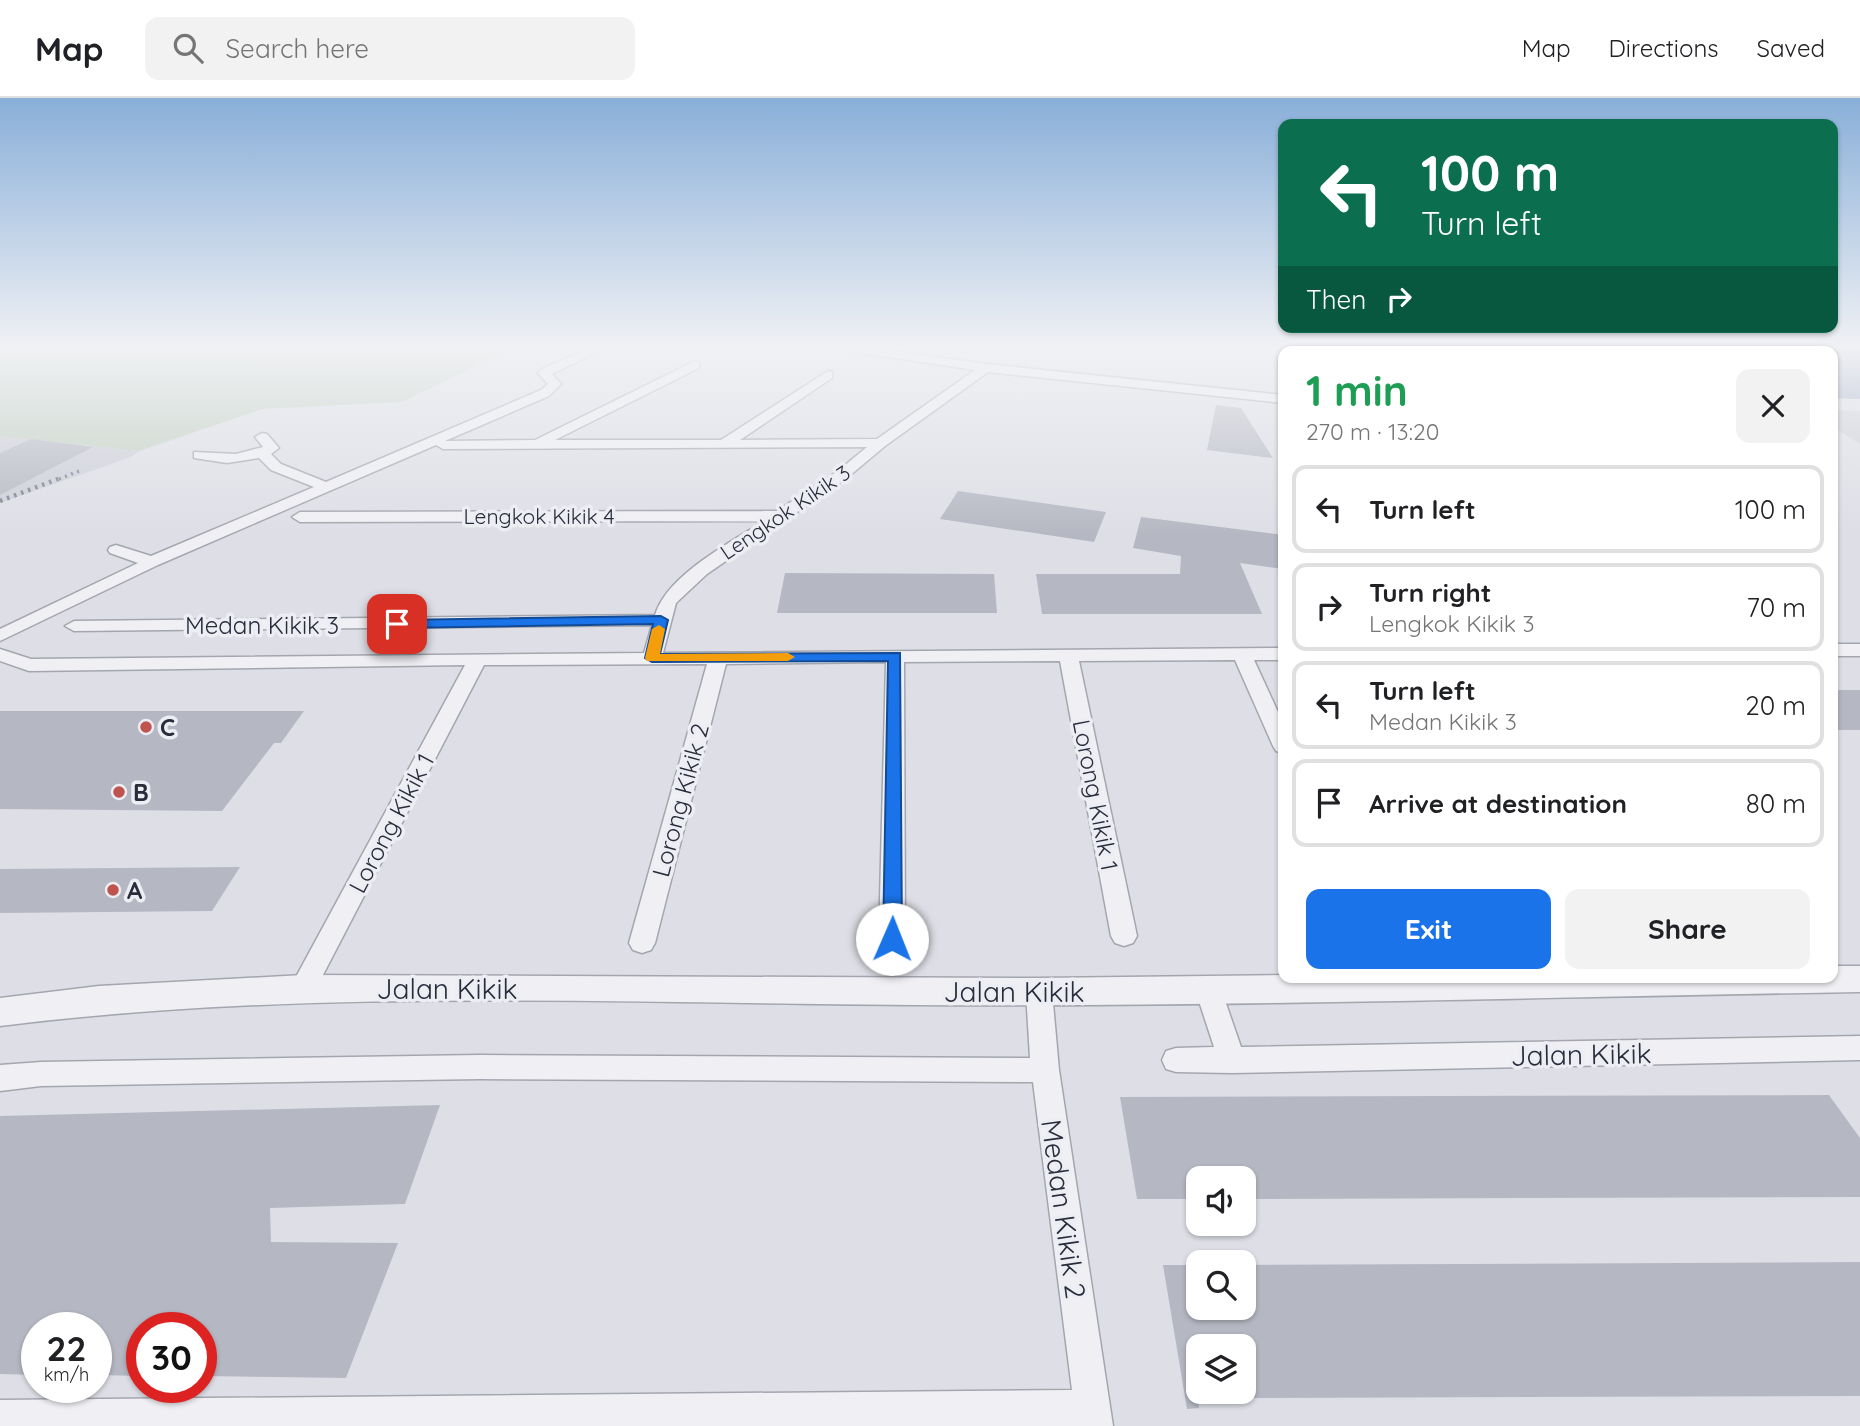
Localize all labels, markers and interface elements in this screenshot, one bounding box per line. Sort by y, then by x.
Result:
search box [145,17,635,80]
text: Map [35,28,103,69]
icon: search [169,29,207,67]
text: Search here [225,32,369,65]
text: Map [1522,33,1571,63]
text: Directions [1609,33,1719,63]
text: Saved [1757,33,1825,63]
text: 100 m [1421,142,1559,203]
icon: left [1306,147,1397,238]
text: Turn left [1421,203,1542,243]
icon: right [1380,280,1418,318]
text: Then [1306,283,1366,316]
text: 1 min [1306,364,1408,417]
button: close [1736,369,1810,443]
text: 270 m · 13:20 [1306,417,1439,446]
street label: Lengkok Kikik 3 [715,459,855,565]
icon: left [1310,490,1348,528]
text: Turn left [1369,493,1476,526]
text: 100 m [1735,493,1806,526]
street label: Lengkok Kikik 4 [463,503,615,529]
text: Turn right [1369,576,1491,609]
icon: right [1310,588,1348,626]
text: 70 m [1746,591,1806,624]
pin [367,594,427,654]
icon: arrive [378,605,416,643]
text: Lengkok Kikik 3 [1369,609,1534,638]
street label: Medan Kikik 3 [185,610,339,640]
text: Turn left [1369,674,1476,707]
icon: left [1310,686,1348,724]
text: 20 m [1745,689,1806,722]
text: Medan Kikik 3 [1369,707,1517,736]
place label: C [160,712,175,742]
street label: Lorong Kikik 1 [1067,717,1125,873]
marker: C [138,719,154,735]
street label: Lorong Kikik 2 [645,720,715,880]
street label: Lorong Kikik 1 [342,748,440,898]
place label: B [133,777,149,807]
marker: B [111,784,127,800]
icon: arrive [1310,784,1348,822]
text: Arrive at destination [1369,787,1627,820]
text: 80 m [1746,787,1806,820]
place label: A [127,875,143,905]
marker: A [105,882,121,898]
button: Exit [1306,889,1551,969]
button: Share [1565,889,1810,969]
position arrow [855,902,929,976]
street label: Jalan Kikik [376,971,518,1006]
street label: Jalan Kikik [943,974,1085,1009]
street label: Jalan Kikik [1510,1035,1652,1073]
street label: Medan Kikik 2 [1034,1117,1094,1301]
map controls [1186,1166,1256,1404]
button: sound [1186,1166,1256,1236]
button: search [1186,1250,1256,1320]
speed limit sign: 30 [126,1312,217,1403]
text: 22 [47,1326,86,1370]
button: layers [1186,1334,1256,1404]
text: km/h [44,1363,89,1386]

